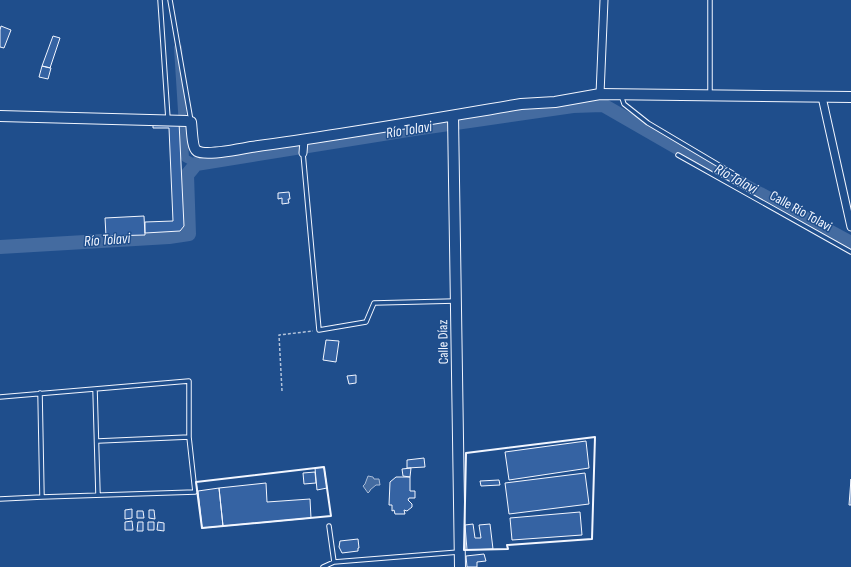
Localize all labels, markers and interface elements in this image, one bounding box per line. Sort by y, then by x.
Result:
water label: Río Tolavi [385,117,435,143]
water label: Río Tolavi [711,159,762,199]
street label: Calle Río Tolavi [767,187,835,235]
water label: Río Tolavi [83,229,132,251]
street label: Calle Díaz [434,319,452,365]

